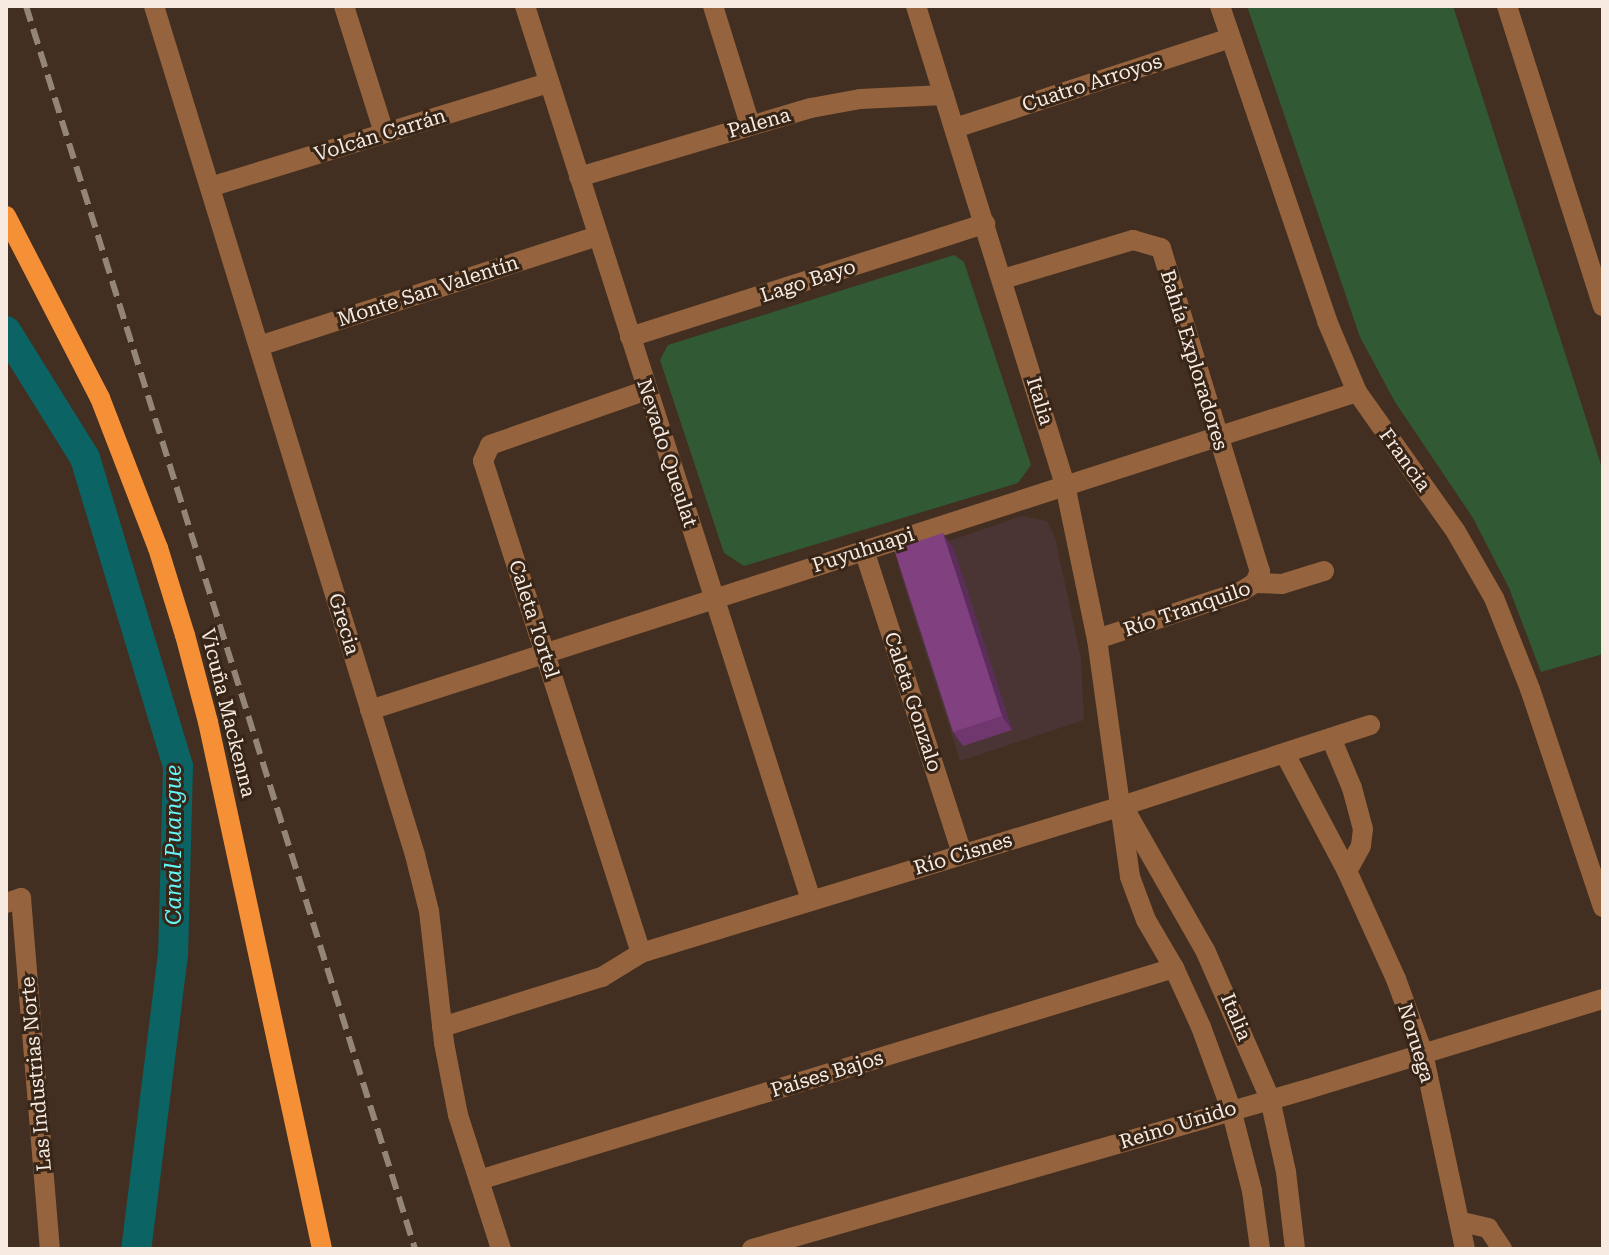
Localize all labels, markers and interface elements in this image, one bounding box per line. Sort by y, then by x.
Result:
street label: Cuatro Arroyos [1019,49,1165,117]
street label: Palena [725,103,793,143]
street label: Volcán Carrán [311,104,449,166]
street label: Monte San Valentín [334,250,522,332]
street label: Lago Bayo [757,254,859,308]
street label: Bahía Exploradores [1155,267,1233,453]
street label: Italia [1021,374,1059,428]
street label: Nevado Queulat [632,376,702,530]
street label: Francia [1374,424,1436,496]
street label: Puyuhuapi [809,522,917,578]
street label: Caleta Tortel [504,557,564,681]
street label: Río Tranquilo [1120,576,1254,642]
street label: Grecia [323,590,365,658]
street label: Vicuña Mackenna [195,626,261,800]
street label: Caleta Gonzalo [879,629,947,775]
water label: Canal Puangue [161,765,187,925]
street label: Río Cisnes [911,828,1015,880]
street label: Las Industrias Norte [16,976,56,1172]
street label: Italia [1215,990,1257,1044]
street label: Noruega [1393,1000,1439,1086]
street label: Países Bajos [768,1046,886,1102]
street label: Reino Unido [1117,1096,1239,1154]

